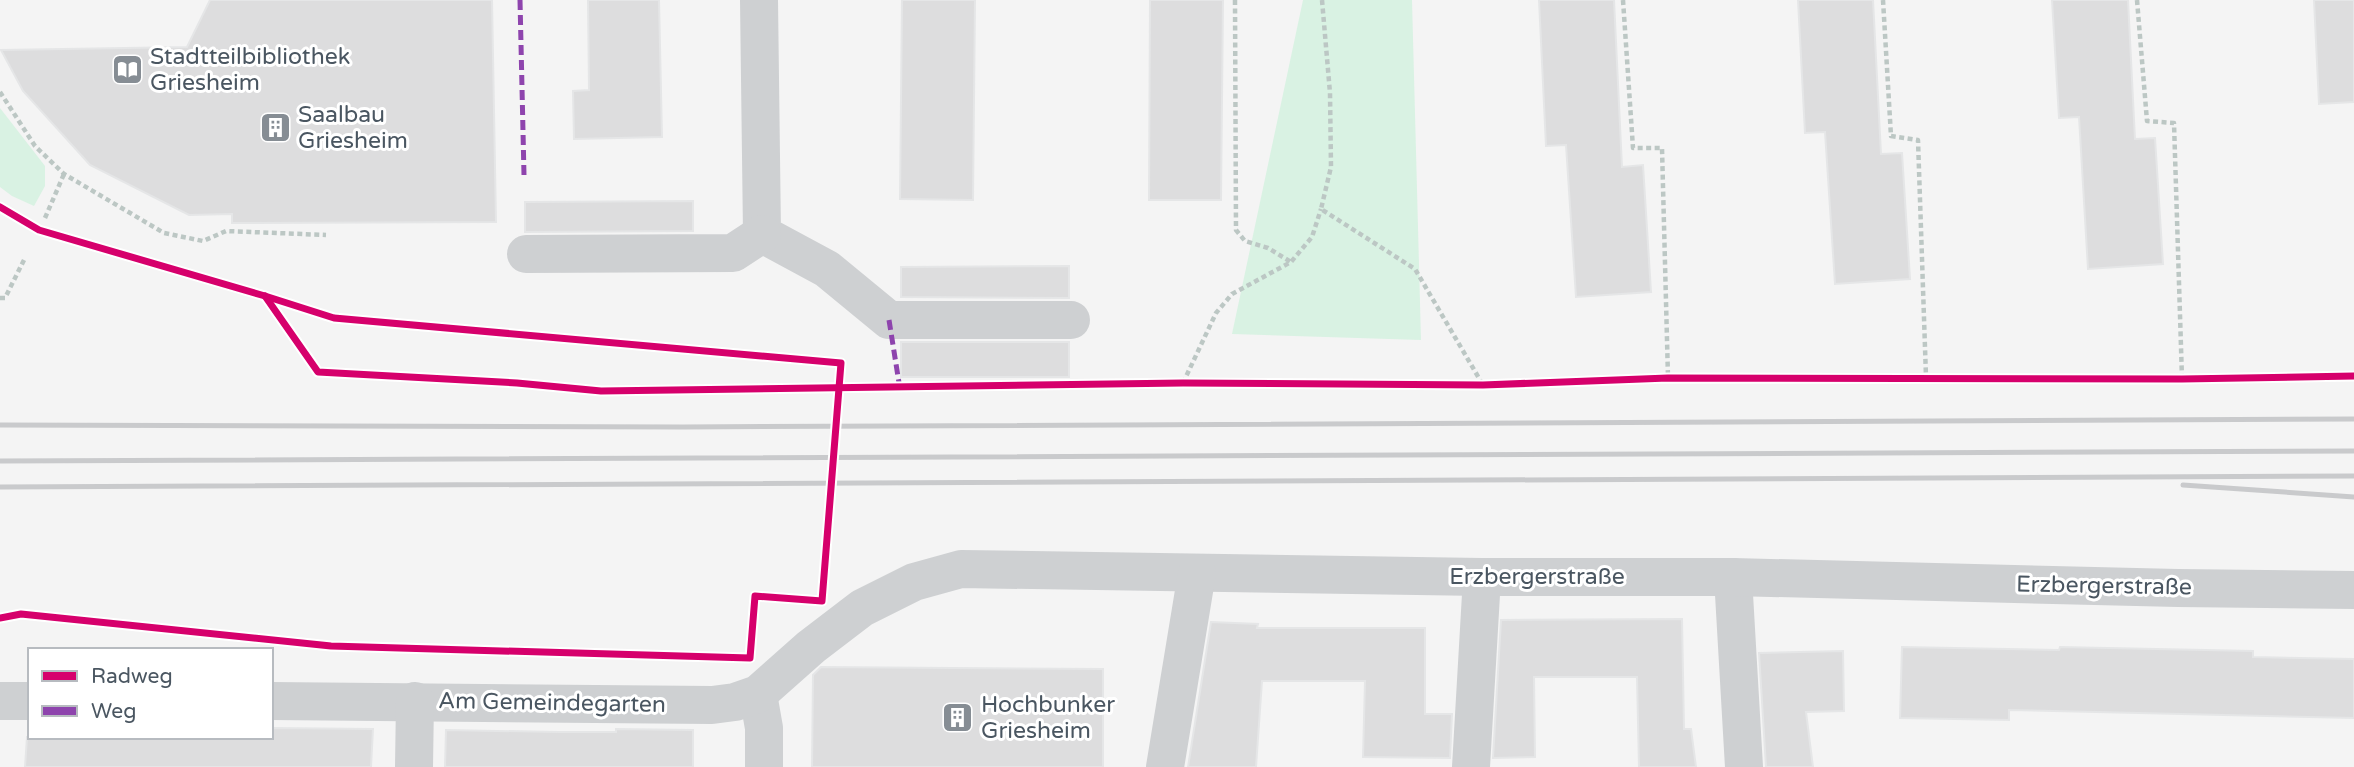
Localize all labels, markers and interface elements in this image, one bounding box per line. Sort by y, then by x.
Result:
place label: Stadtteilbibliothek Griesheim [150,43,350,97]
library icon: Stadtteilbibliothek Griesheim [110,53,144,87]
place label: Saalbau Griesheim [298,101,408,155]
building icon: Saalbau Griesheim [258,111,292,145]
street label: Erzbergerstraße [1449,563,1625,591]
street label: Erzbergerstraße [2016,570,2192,602]
legend [28,648,273,739]
text: Radweg [91,664,173,689]
street label: Am Gemeindegarten [438,687,666,719]
place label: Hochbunker Griesheim [981,691,1115,745]
text: Weg [91,699,136,724]
building icon: Hochbunker Griesheim [941,701,975,735]

